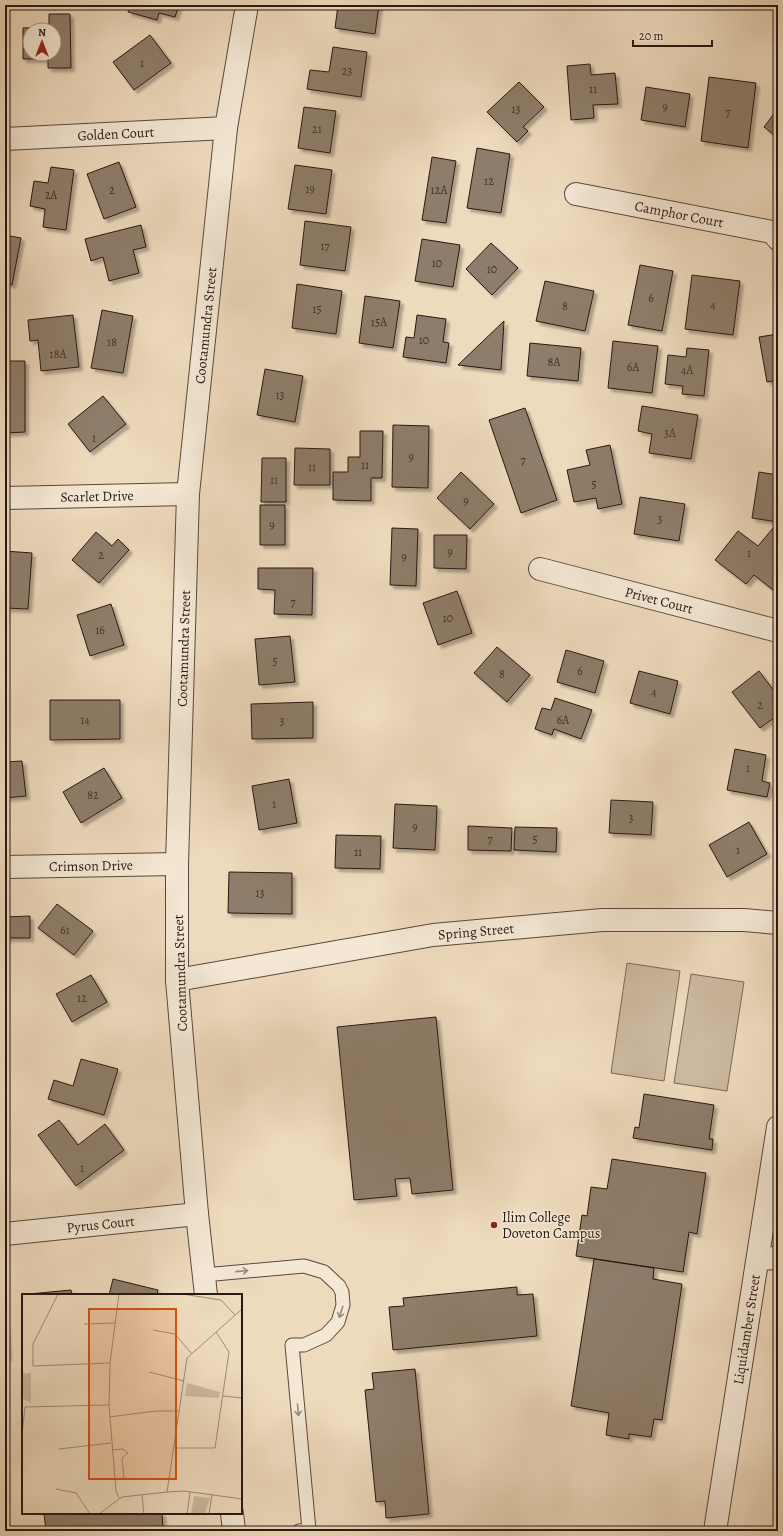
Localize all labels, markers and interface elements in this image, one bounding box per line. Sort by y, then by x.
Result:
north arrow [22,22,62,62]
scale bar [633,22,712,48]
text: N [38,25,46,40]
text: 20 m [639,28,663,44]
house number: 1 [140,55,144,71]
house number: 23 [342,63,352,79]
house number: 11 [589,81,597,97]
house number: 9 [662,99,668,115]
house number: 13 [511,101,521,117]
house number: 7 [725,104,731,120]
house number: 21 [312,121,322,137]
street label: Golden Court [77,123,155,145]
house number: 12 [484,173,494,189]
house number: 19 [305,181,315,197]
house number: 2 [109,182,115,198]
house number: 12A [431,182,448,198]
house number: 2A [45,187,58,203]
street label: Camphor Court [633,197,725,232]
house number: 17 [320,238,331,254]
house number: 10 [432,255,442,271]
house number: 10 [487,261,497,277]
street label: Cootamundra Street [191,266,222,385]
house number: 6 [648,290,654,306]
house number: 4 [710,297,716,313]
house number: 8 [562,298,568,314]
house number: 15 [312,301,322,317]
house number: 15A [371,314,388,330]
house number: 10 [419,332,429,348]
house number: 18 [107,334,117,350]
house number: 18A [50,346,67,362]
house number: 8A [548,354,561,370]
house number: 6A [627,359,640,375]
house number: 4A [681,362,694,378]
house number: 13 [275,387,285,403]
house number: 3A [664,425,677,441]
house number: 1 [92,430,96,446]
house number: 9 [408,449,414,465]
house number: 7 [520,452,526,468]
house number: 11 [361,457,369,473]
house number: 11 [308,459,316,475]
house number: 11 [270,472,278,488]
house number: 5 [591,476,597,492]
street label: Scarlet Drive [60,486,134,507]
house number: 9 [463,493,469,509]
house number: 3 [658,511,663,527]
house number: 9 [269,517,275,533]
house number: 9 [447,544,453,560]
house number: 1 [747,545,751,561]
house number: 2 [98,547,104,563]
house number: 9 [401,549,407,565]
street label: Privet Court [623,583,695,619]
street label: Cootamundra Street [173,589,195,707]
house number: 7 [290,594,296,610]
house number: 10 [443,610,453,626]
house number: 16 [95,622,105,638]
house number: 5 [272,653,278,669]
house number: 6 [577,663,583,679]
house number: 8 [499,666,505,682]
house number: 4 [651,684,657,700]
house number: 2 [757,697,763,713]
house number: 14 [80,712,90,728]
house number: 6A [557,712,570,728]
house number: 3 [280,713,285,729]
house number: 1 [746,760,750,776]
house number: 82 [87,787,99,803]
house number: 1 [272,796,276,812]
house number: 3 [629,810,634,826]
house number: 9 [412,819,418,835]
house number: 7 [487,831,493,847]
house number: 5 [532,831,538,847]
house number: 1 [736,842,740,858]
house number: 11 [354,844,362,860]
street label: Crimson Drive [49,856,133,876]
house number: 13 [255,885,265,901]
street label: Cootamundra Street [169,914,192,1032]
street label: Spring Street [437,919,515,945]
house number: 61 [60,922,70,938]
house number: 12 [77,990,87,1006]
house number: 1 [80,1160,84,1176]
place label: Ilim College Doveton Campus [502,1208,600,1243]
street label: Pyrus Court [65,1212,136,1238]
marker: Ilim College Doveton Campus [489,1220,499,1230]
one-way arrow [235,1267,248,1275]
street label: Liquidamber Street [729,1273,765,1386]
inset map [22,1294,242,1514]
one-way arrow [337,1305,344,1318]
one-way arrow [294,1403,301,1416]

